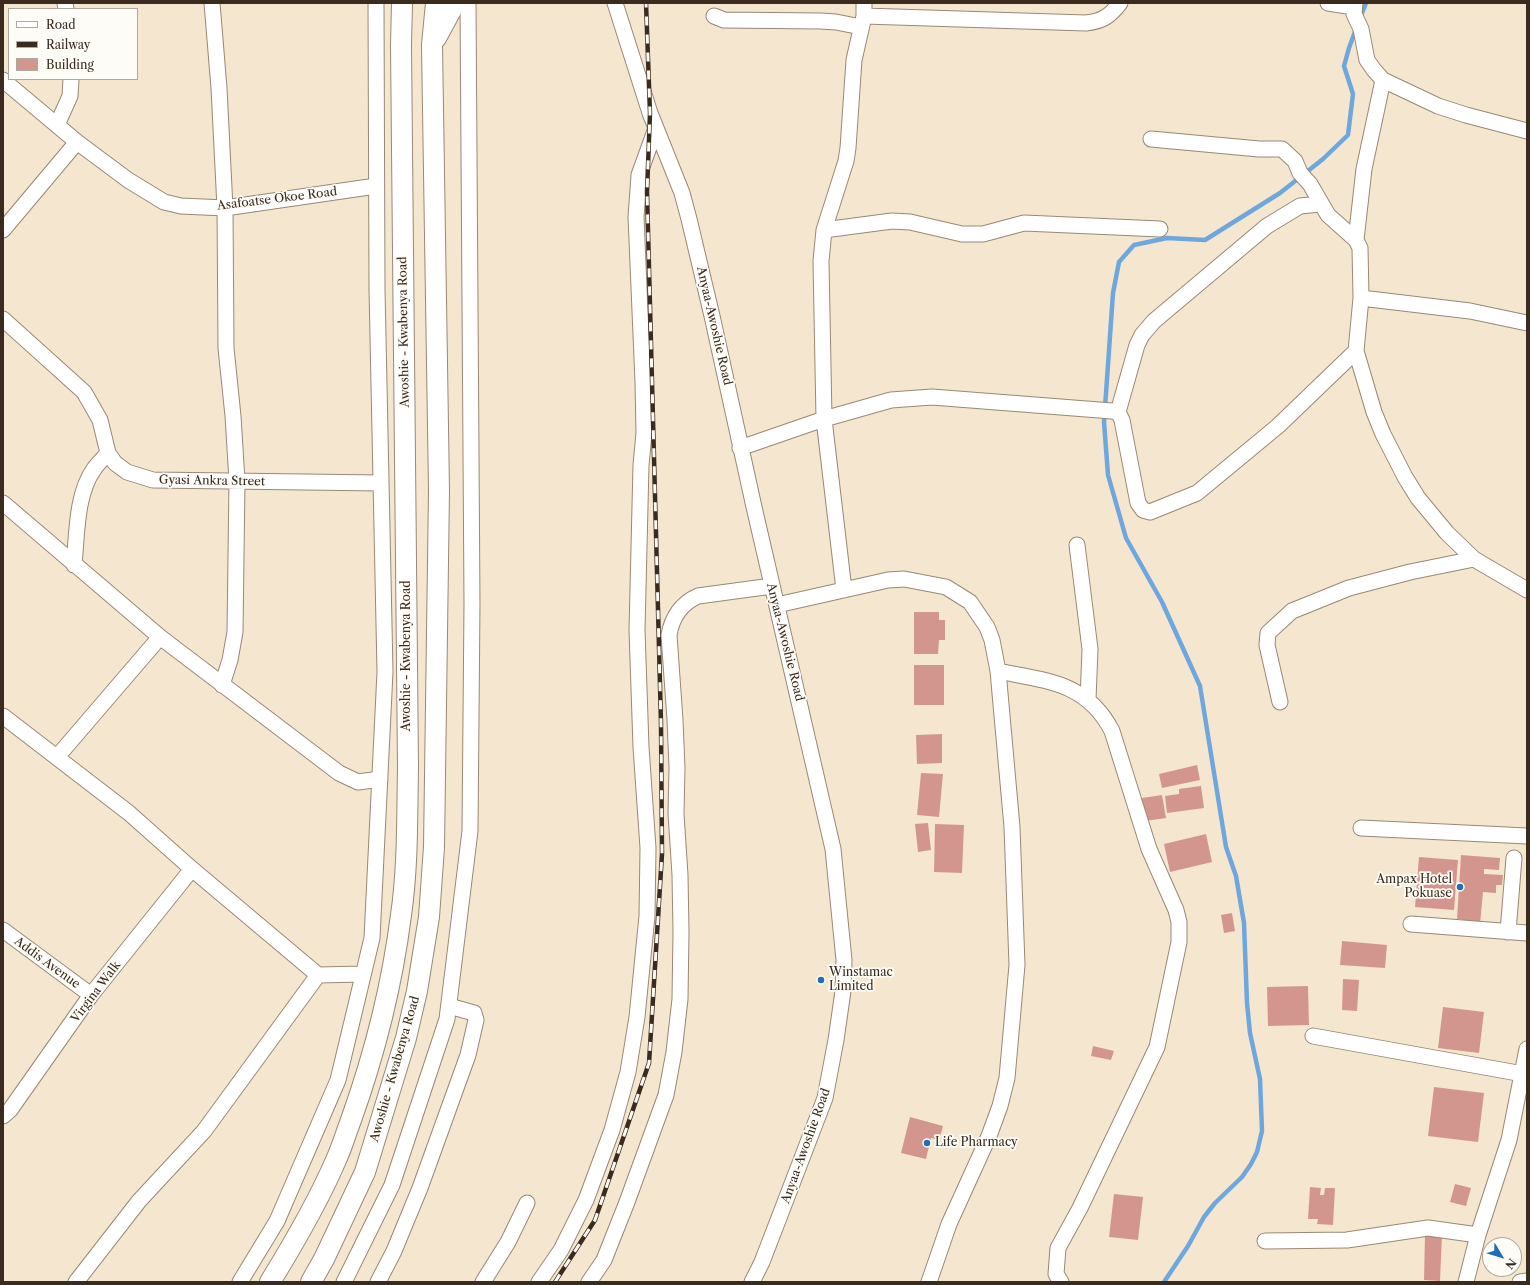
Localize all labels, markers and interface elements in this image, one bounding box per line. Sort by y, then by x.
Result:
legend [8,8,138,80]
text: Road [46,17,76,32]
text: Railway [46,37,91,52]
text: Building [46,57,94,72]
street label: Asafoatse Okoe Road [216,184,338,214]
street label: Awoshie - Kwabenya Road [395,256,413,408]
street label: Anyaa-Awoshie Road [693,265,735,387]
street label: Gyasi Ankra Street [159,473,265,489]
street label: Awoshie - Kwabenya Road [400,580,414,732]
street label: Anyaa-Awoshie Road [763,581,807,703]
place label: Ampax Hotel Pokuase [1376,873,1452,901]
marker: Ampax Hotel Pokuase [1455,882,1465,892]
street label: Addis Avenue [11,934,83,992]
street label: Virgina Walk [68,958,124,1026]
place label: Winstamac Limited [829,966,893,994]
marker: Winstamac Limited [816,975,826,985]
street label: Awoshie - Kwabenya Road [367,994,423,1144]
street label: Anyaa-Awoshie Road [778,1086,834,1206]
place label: Life Pharmacy [935,1136,1018,1150]
marker: Life Pharmacy [922,1138,932,1148]
north arrow [1482,1237,1522,1277]
text: N [1502,1256,1519,1272]

